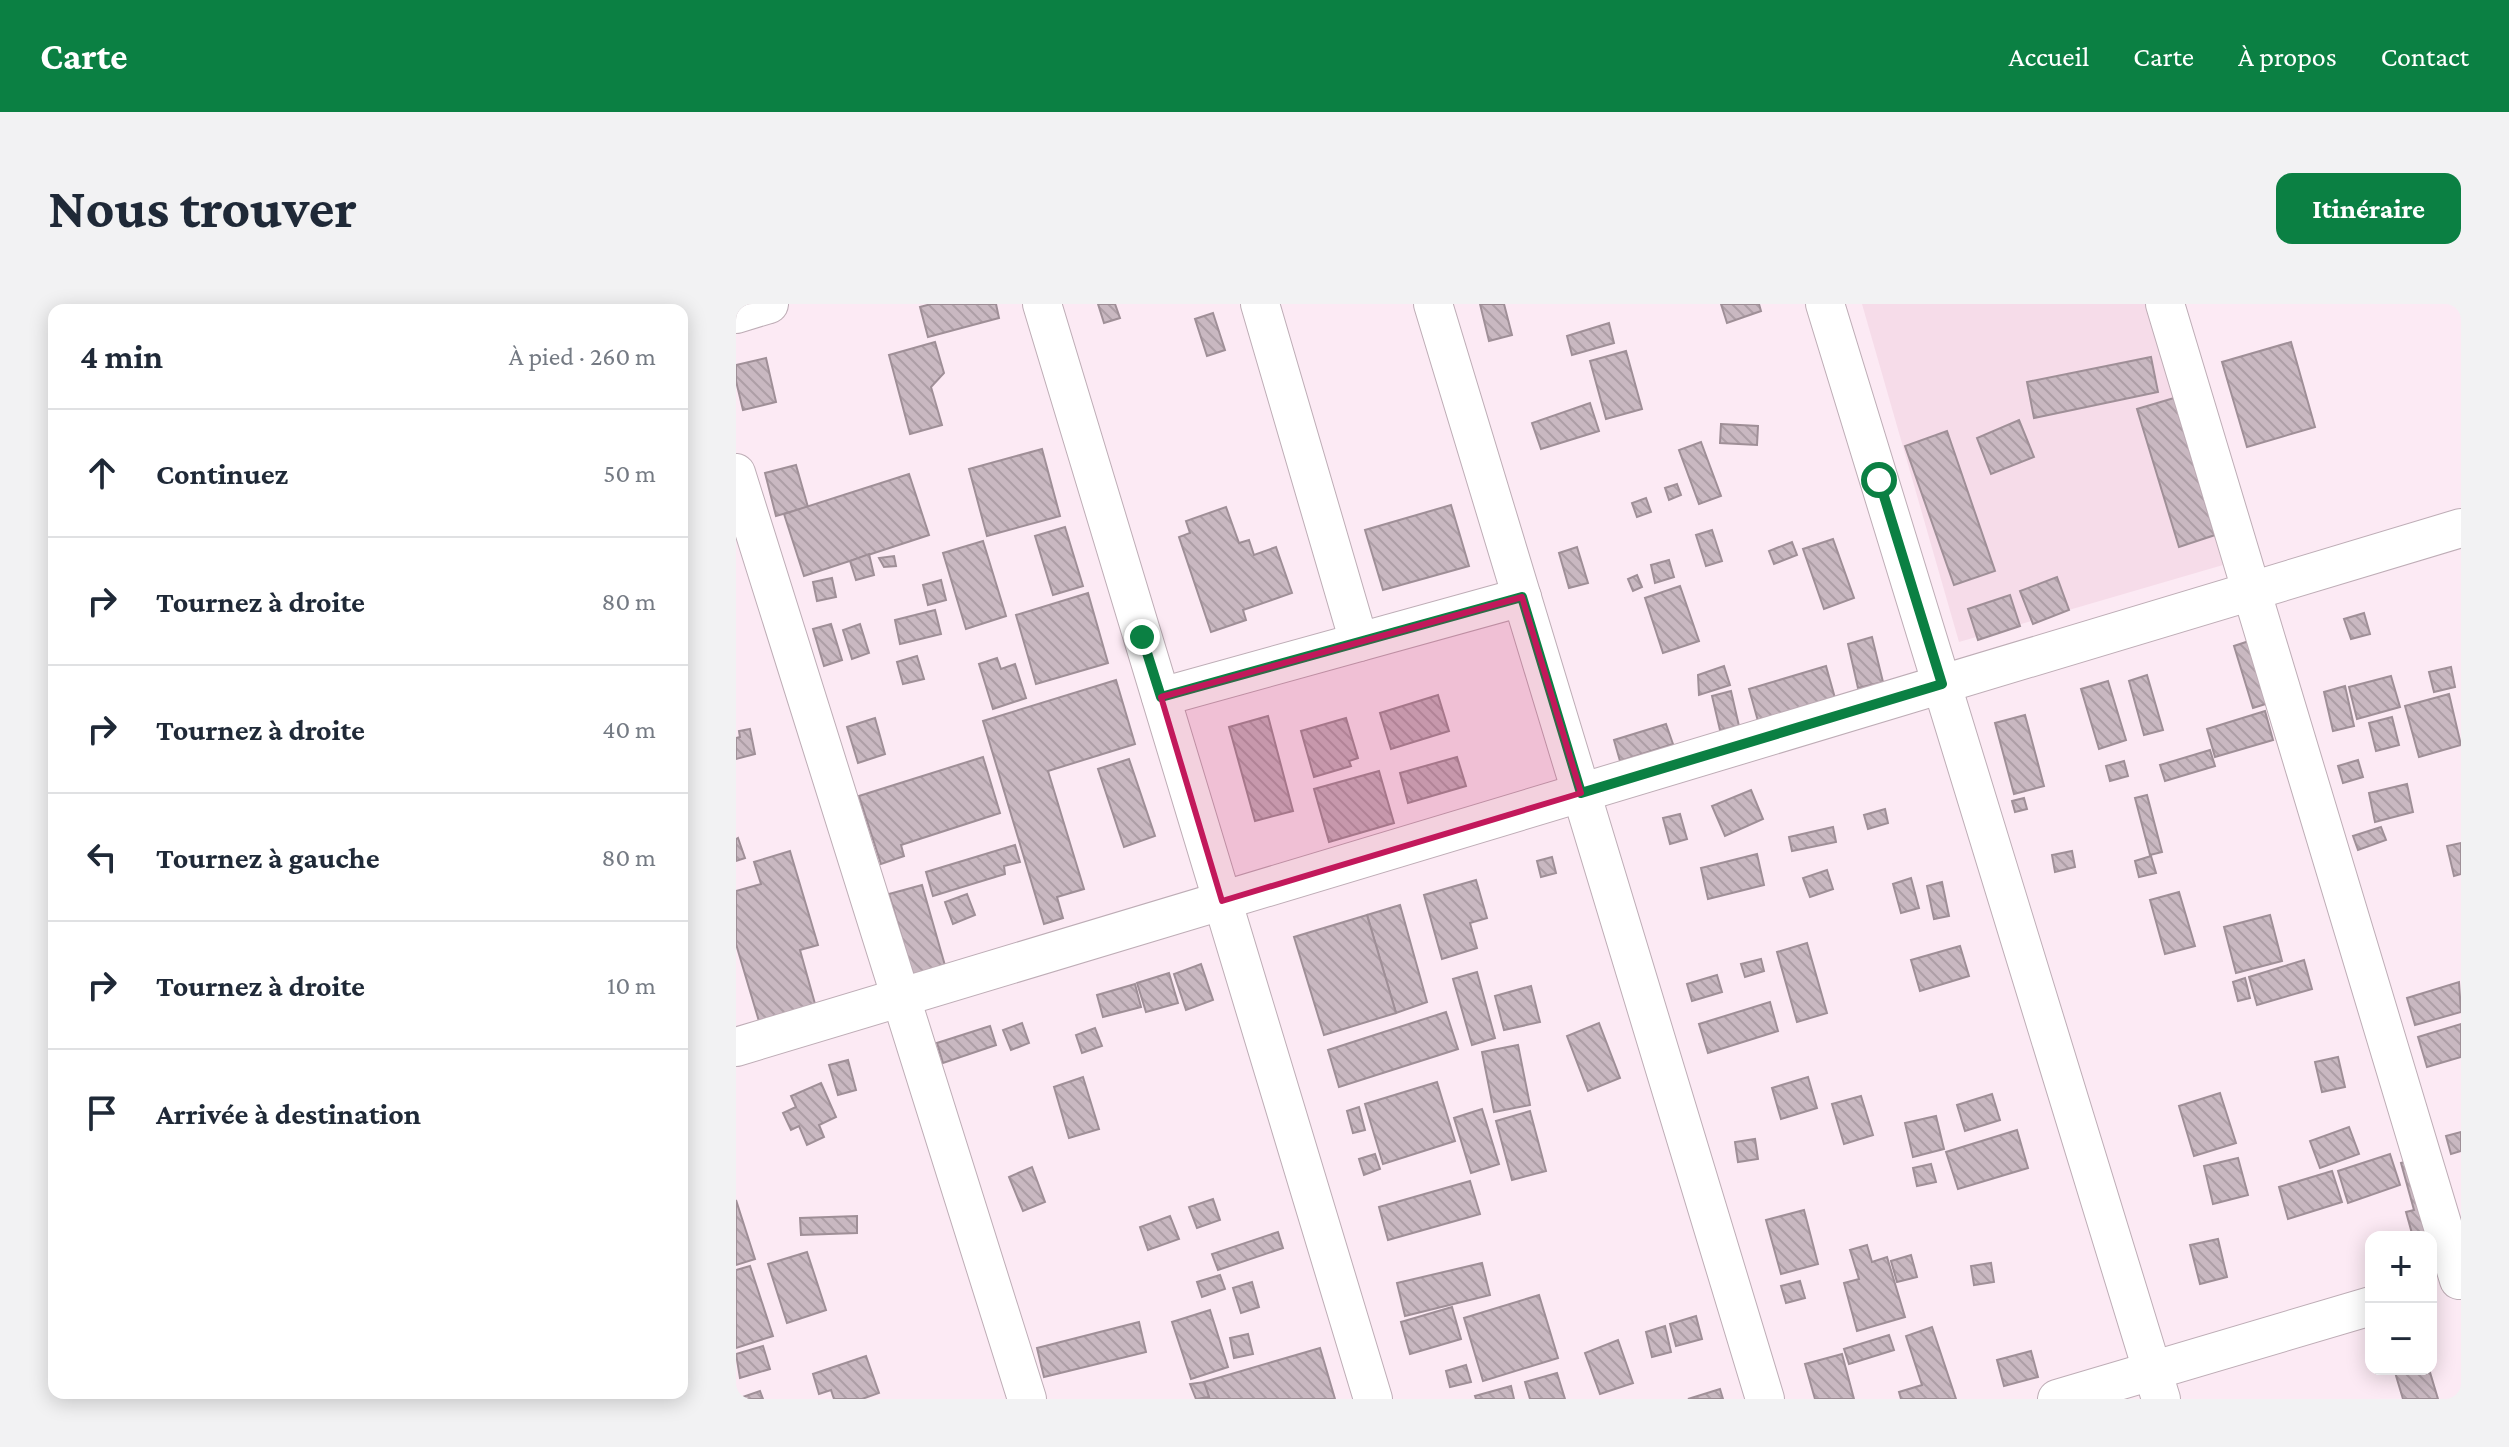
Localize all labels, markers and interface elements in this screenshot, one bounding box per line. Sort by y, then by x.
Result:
text: Carte [40,35,128,77]
text: Accueil [2009,41,2089,72]
text: Carte [2133,41,2194,72]
text: À propos [2238,41,2337,72]
text: Contact [2381,41,2469,72]
button: Itinéraire [2276,173,2461,244]
text: Nous trouver [48,177,357,239]
text: 4 min [80,338,163,375]
text: À pied · 260 m [509,342,656,371]
icon: ahead [80,451,124,495]
text: Continuez [156,457,288,490]
text: 50 m [603,459,656,488]
route start [1861,462,1897,498]
icon: right [80,579,124,623]
text: Tournez à droite [156,585,365,618]
text: 80 m [602,587,656,616]
route end [1124,619,1160,655]
icon: right [80,707,124,751]
text: Tournez à droite [156,713,365,746]
text: 40 m [602,715,656,744]
icon: left [80,835,124,879]
text: Tournez à gauche [156,841,380,874]
text: 80 m [602,843,656,872]
icon: right [80,963,124,1007]
text: Tournez à droite [156,969,365,1002]
text: 10 m [607,971,656,1000]
icon: arrive [80,1091,124,1135]
text: Arrivée à destination [156,1097,421,1130]
map controls [2365,1231,2437,1375]
button: + [2365,1231,2437,1303]
button: − [2365,1303,2437,1375]

